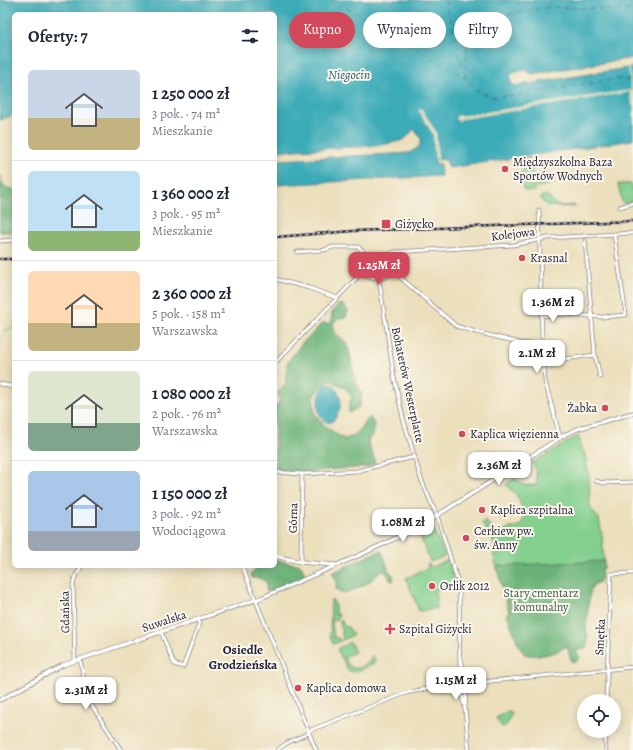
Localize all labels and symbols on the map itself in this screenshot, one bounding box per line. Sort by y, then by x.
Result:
water label: Niegocin [328,66,370,83]
place label: Międzyszkolna Baza Sportów Wodnych [513,154,613,184]
marker: Międzyszkolna Baza Sportów Wodnych [500,164,510,174]
place label: Giżycko [395,216,434,232]
marker: Giżycko [380,218,392,230]
street label: Kolejowa [490,223,536,245]
place label: Krasnal [530,250,568,266]
pin: 1.25M zł [338,252,420,286]
marker: Krasnal [517,253,527,263]
pin: 1.36M zł [512,289,594,323]
street label: Bohaterów Westerplatte [388,326,428,444]
pin: 2.1M zł [500,340,574,374]
place label: Żabka [567,400,597,416]
marker: Żabka [600,403,610,413]
place label: Kaplica więzienna [470,426,559,442]
marker: Kaplica więzienna [457,429,467,439]
pin: 2.36M zł [458,452,540,486]
street label: Górna [285,502,301,533]
place label: Kaplica szpitalna [490,502,574,518]
marker: Kaplica szpitalna [477,505,487,515]
pin: 1.08M zł [362,509,444,543]
place label: Cerkiew pw. św. Anny [474,523,534,553]
marker: Cerkiew pw. św. Anny [461,533,471,543]
place label: Orlik 2012 [440,578,490,594]
marker: Orlik 2012 [427,581,437,591]
park label: Stary cmentarz komunalny [503,585,579,615]
street label: Gdańska [57,590,73,633]
street label: Suwalska [140,606,189,636]
street label: Smętka [591,618,609,656]
place label: Szpital Giżycki [399,621,472,637]
marker: Szpital Giżycki [384,623,396,635]
district label: Osiedle Grodzieńska [209,641,278,673]
pin: 1.15M zł [415,667,497,701]
pin: 2.31M zł [45,677,127,711]
place label: Kaplica domowa [306,680,387,696]
marker: Kaplica domowa [293,683,303,693]

